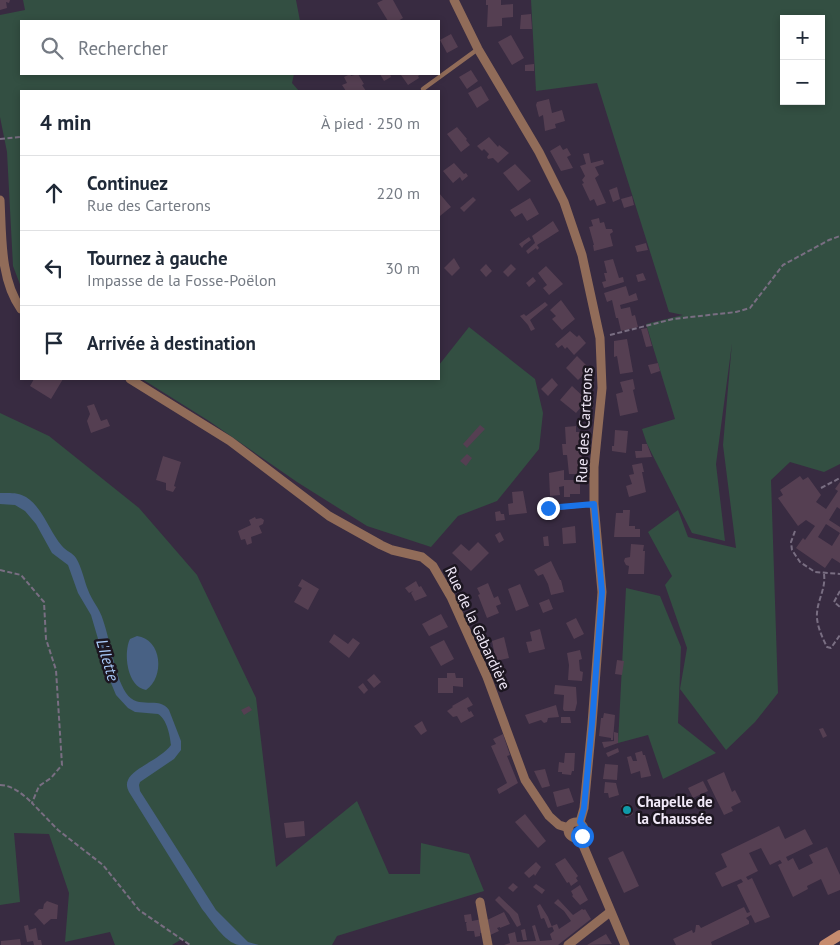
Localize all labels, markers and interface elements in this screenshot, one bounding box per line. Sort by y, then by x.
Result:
map controls [780,15,825,105]
button: + [780,15,825,60]
search box [20,20,440,75]
icon: search [38,34,66,62]
text: Rechercher [78,36,168,60]
button: − [780,60,825,105]
text: 4 min [40,109,91,136]
text: À pied · 250 m [321,113,420,133]
text: Continuez [87,171,168,195]
icon: ahead [40,179,68,207]
text: 220 m [377,183,420,203]
text: Rue des Carterons [87,195,211,215]
text: Tournez à gauche [87,246,228,270]
icon: left [40,254,68,282]
text: 30 m [385,258,420,278]
text: Impasse de la Fosse-Poëlon [87,270,276,290]
icon: arrive [40,329,68,357]
text: Arrivée à destination [87,331,256,355]
street label: Rue des Carterons [571,367,597,483]
route end [537,497,560,520]
street label: Rue de la Gabardière [441,563,515,693]
water label: L'Ilette [92,637,124,684]
place label: Chapelle de la Chaussée [637,792,713,828]
marker: Chapelle de la Chaussée [621,804,633,816]
route start [571,825,594,848]

